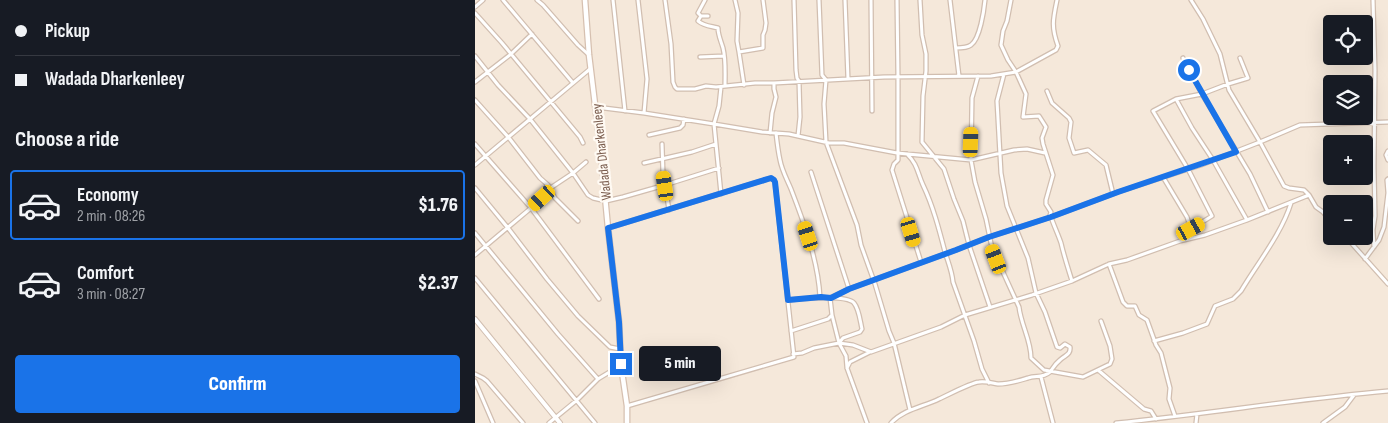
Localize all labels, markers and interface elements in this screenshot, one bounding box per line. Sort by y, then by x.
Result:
map controls [1323,15,1373,245]
button: locate [1323,15,1373,65]
text: Pickup [45,20,90,43]
route start [1178,59,1200,81]
text: Wadada Dharkenleey [45,68,185,91]
button: layers [1323,75,1373,125]
street label: Wadada Dharkenleey [588,102,615,201]
text: Choose a ride [15,126,119,153]
car [962,127,979,157]
button: + [1323,135,1373,185]
car [655,170,674,202]
car [525,182,558,214]
icon: car [17,183,62,228]
text: Economy [77,184,139,207]
text: $1.76 [418,194,458,217]
button: − [1323,195,1373,245]
text: 2 min · 08:26 [77,207,145,226]
car [899,215,922,249]
car [1174,215,1207,243]
car [796,219,819,253]
car [983,242,1008,276]
icon: car [17,261,62,306]
text: Comfort [77,262,134,285]
text: $2.37 [418,272,458,295]
text: 3 min · 08:27 [77,285,145,304]
callout: 5 min [639,346,721,382]
route end [610,353,632,375]
text: 5 min [664,354,696,373]
button: Confirm [15,355,460,413]

